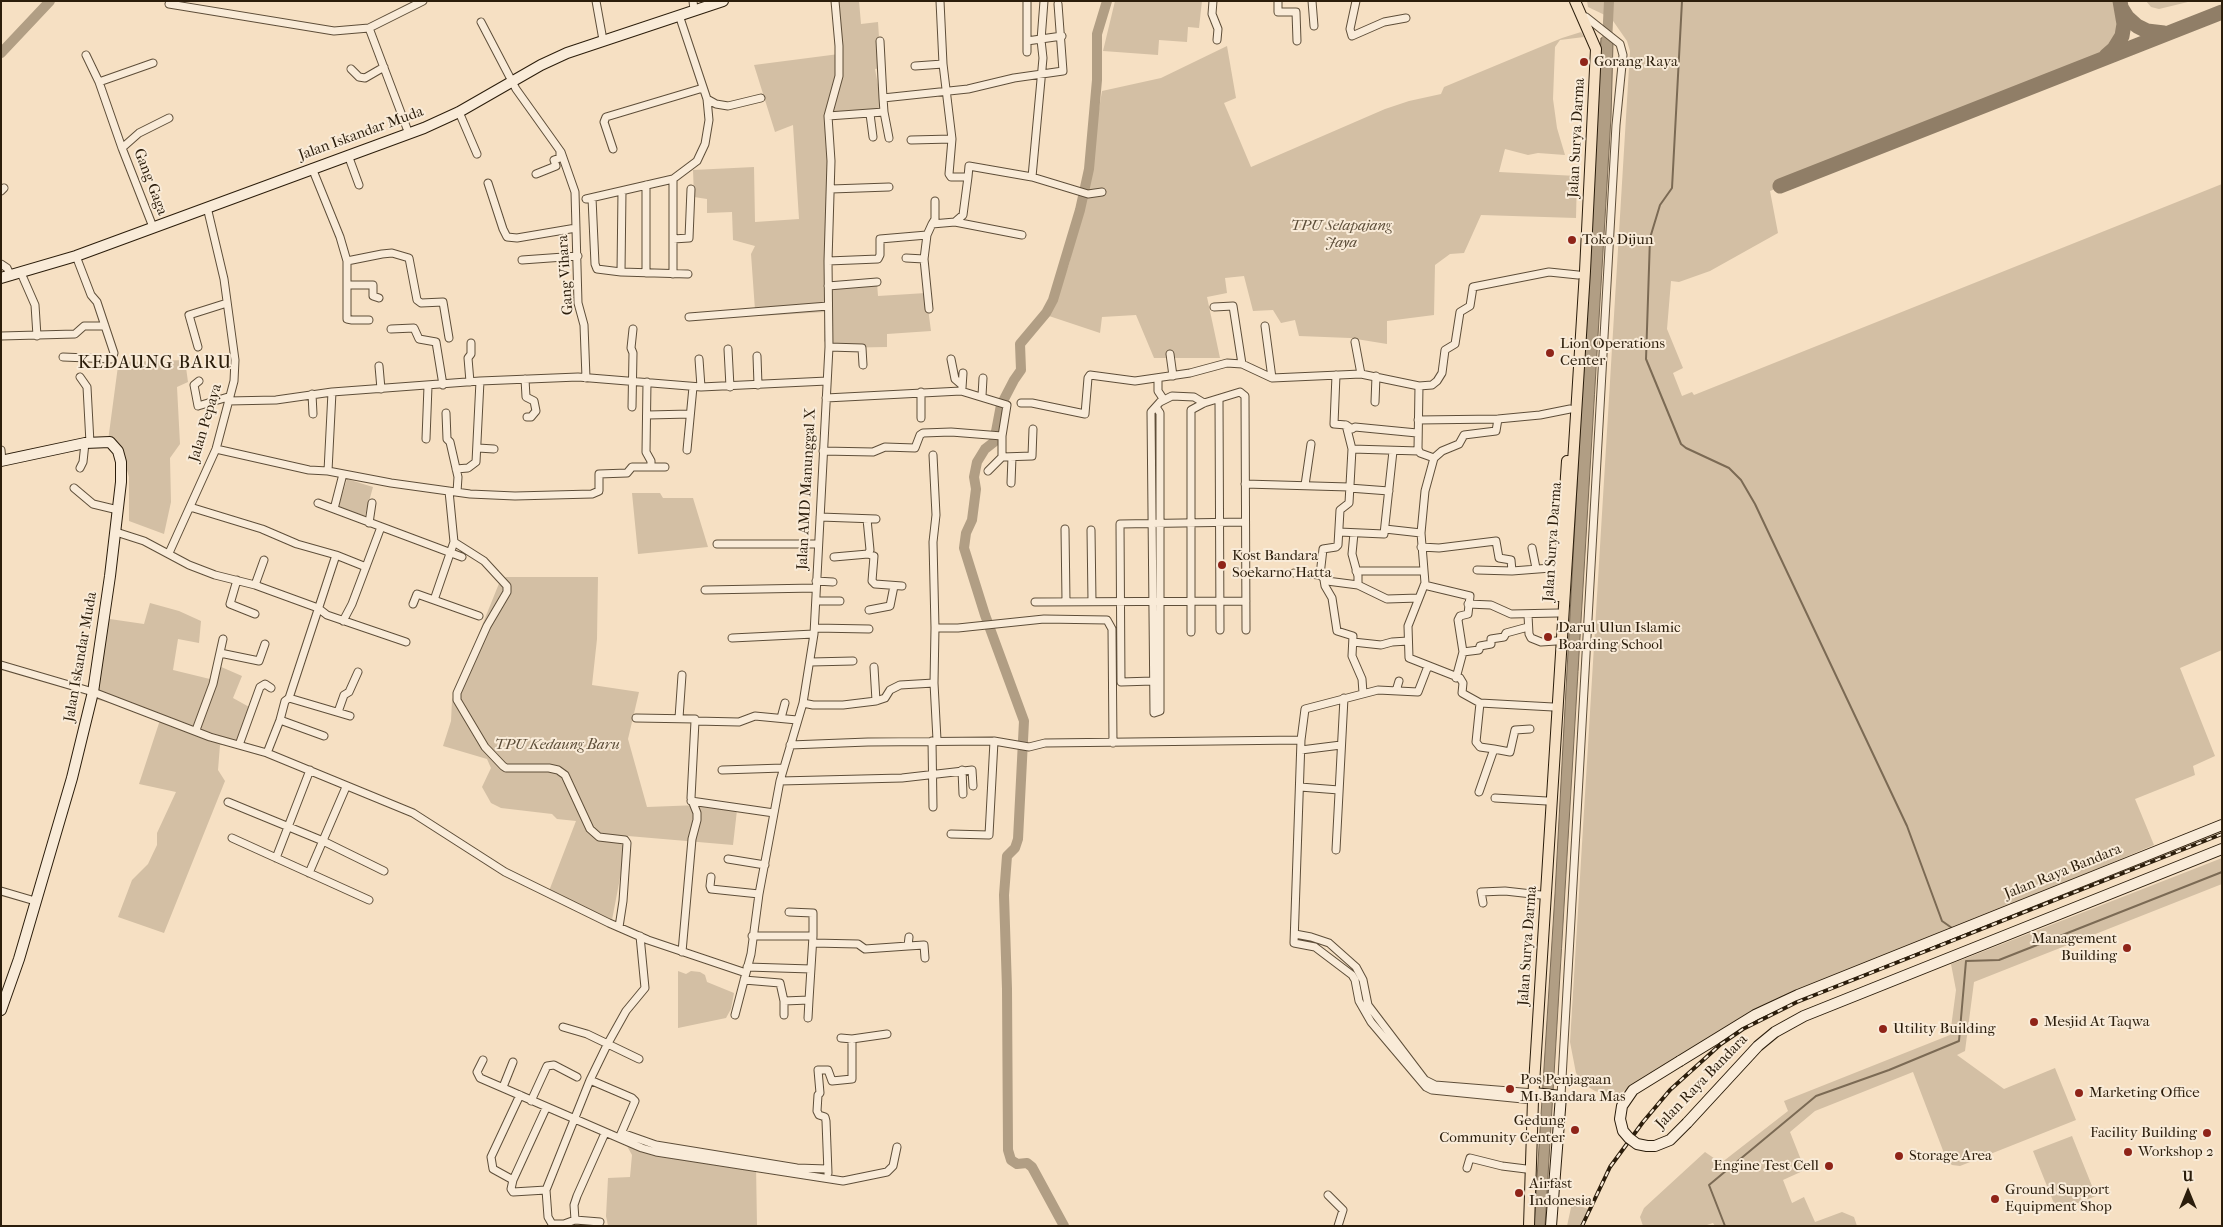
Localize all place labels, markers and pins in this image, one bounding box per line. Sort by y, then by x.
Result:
place label: Gorang Raya [1594,53,1678,71]
marker: Gorang Raya [1578,56,1590,68]
place label: Toko Dijun [1582,231,1653,249]
marker: Toko Dijun [1566,234,1578,246]
place label: Lion Operations Center [1560,335,1665,370]
marker: Lion Operations Center [1544,347,1556,359]
place label: Kost Bandara Soekarno Hatta [1232,547,1332,582]
marker: Kost Bandara Soekarno Hatta [1216,559,1228,571]
place label: Darul Ulun Islamic Boarding School [1558,619,1681,654]
marker: Darul Ulun Islamic Boarding School [1542,631,1554,643]
place label: Management Building [2031,930,2117,965]
marker: Management Building [2121,942,2133,954]
place label: Mesjid At Taqwa [2044,1013,2150,1031]
marker: Mesjid At Taqwa [2028,1016,2040,1028]
place label: Utility Building [1893,1020,1996,1038]
marker: Utility Building [1877,1023,1889,1035]
place label: Pos Penjagaan M1 Bandara Mas [1520,1071,1625,1106]
marker: Pos Penjagaan M1 Bandara Mas [1504,1083,1516,1095]
place label: Marketing Office [2089,1084,2200,1102]
marker: Marketing Office [2073,1087,2085,1099]
place label: Gedung Community Center [1439,1112,1565,1147]
marker: Gedung Community Center [1569,1124,1581,1136]
place label: Facility Building [2090,1124,2197,1142]
marker: Facility Building [2201,1127,2213,1139]
place label: Workshop 2 [2138,1143,2214,1161]
marker: Workshop 2 [2122,1146,2134,1158]
place label: Storage Area [1909,1147,1992,1165]
marker: Storage Area [1893,1150,1905,1162]
place label: Engine Test Cell [1713,1157,1819,1175]
marker: Engine Test Cell [1823,1160,1835,1172]
place label: Airfast Indonesia [1529,1175,1592,1210]
place label: Ground Support Equipment Shop [2005,1181,2112,1216]
marker: Airfast Indonesia [1513,1187,1525,1199]
marker: Ground Support Equipment Shop [1989,1193,2001,1205]

